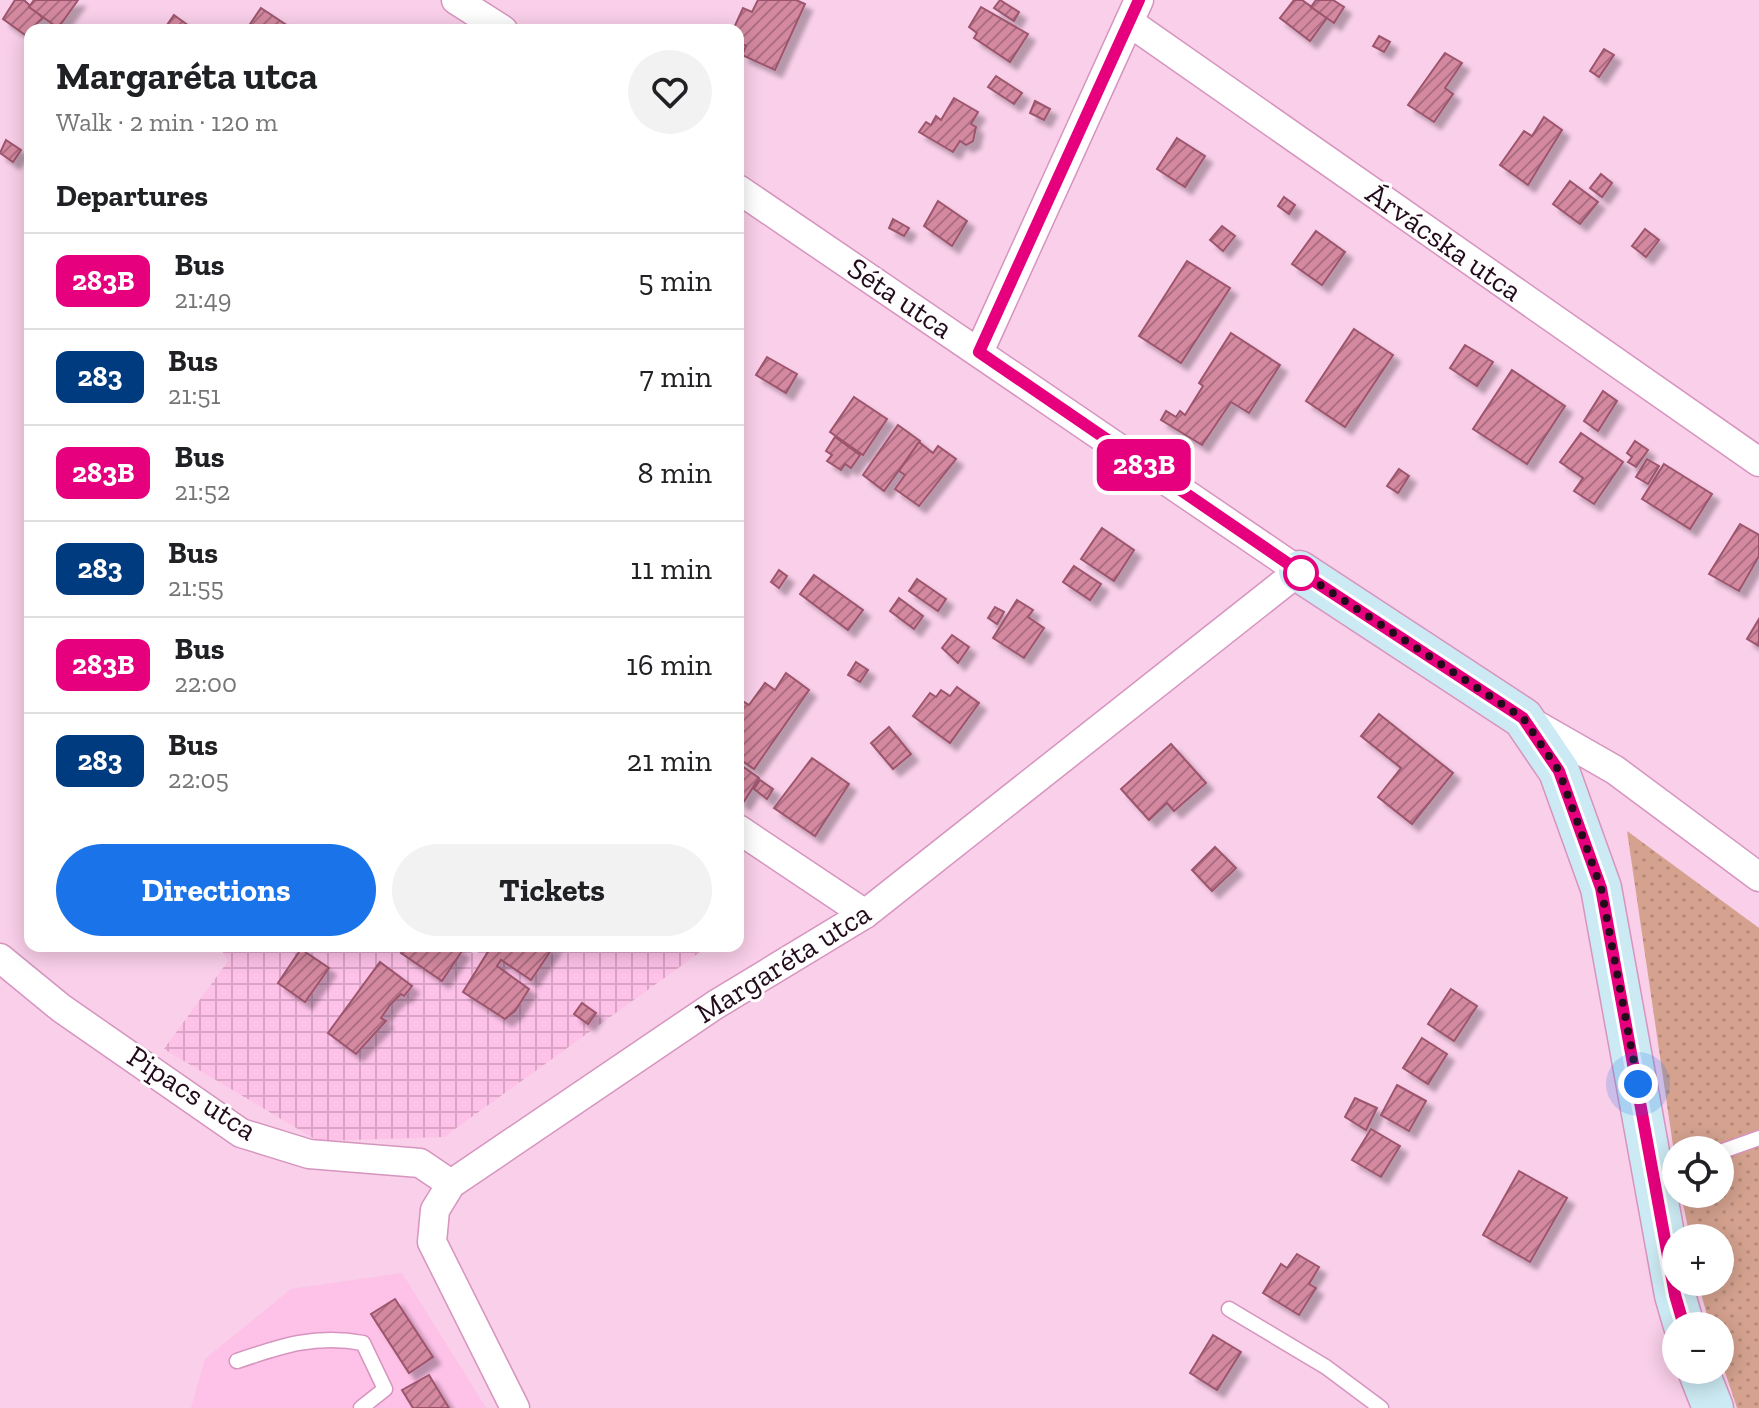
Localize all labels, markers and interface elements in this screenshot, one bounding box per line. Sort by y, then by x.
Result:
button: heart [628,50,712,134]
text: Margaréta utca [56,53,318,99]
text: Walk · 2 min · 120 m [56,106,278,138]
street label: Árvácska utca [1359,175,1529,309]
text: Departures [56,178,208,214]
text: Bus [174,247,224,283]
street label: Séta utca [841,250,959,346]
text: 5 min [638,263,712,299]
text: 283B [72,264,134,297]
text: 21:49 [174,283,232,315]
text: Bus [168,343,218,379]
text: 7 min [640,359,712,395]
text: 283 [77,360,123,393]
text: 21:51 [168,379,221,411]
text: Bus [174,439,224,475]
line badge: 283B [1088,439,1200,491]
text: 283B [1113,448,1175,481]
text: 8 min [638,455,712,491]
text: 283B [72,456,134,489]
text: 21:52 [174,475,230,507]
text: Bus [168,535,218,571]
text: 11 min [631,551,712,587]
text: 283 [77,552,123,585]
unlabelled marker [1284,556,1318,590]
text: 21:55 [168,571,224,603]
text: Bus [174,631,224,667]
text: 16 min [626,647,712,683]
text: 283B [72,648,134,681]
text: 22:00 [174,667,237,699]
text: Bus [168,727,218,763]
text: 21 min [627,743,712,779]
text: 283 [77,744,123,777]
text: 22:05 [168,763,229,795]
button: Directions [56,844,376,936]
button: Tickets [392,844,712,936]
street label: Margaréta utca [689,895,877,1031]
street label: Pipacs utca [121,1038,263,1148]
your location [1618,1064,1658,1104]
map controls [1662,1136,1734,1384]
button: locate [1662,1136,1734,1208]
button: + [1662,1224,1734,1296]
button: − [1662,1312,1734,1384]

